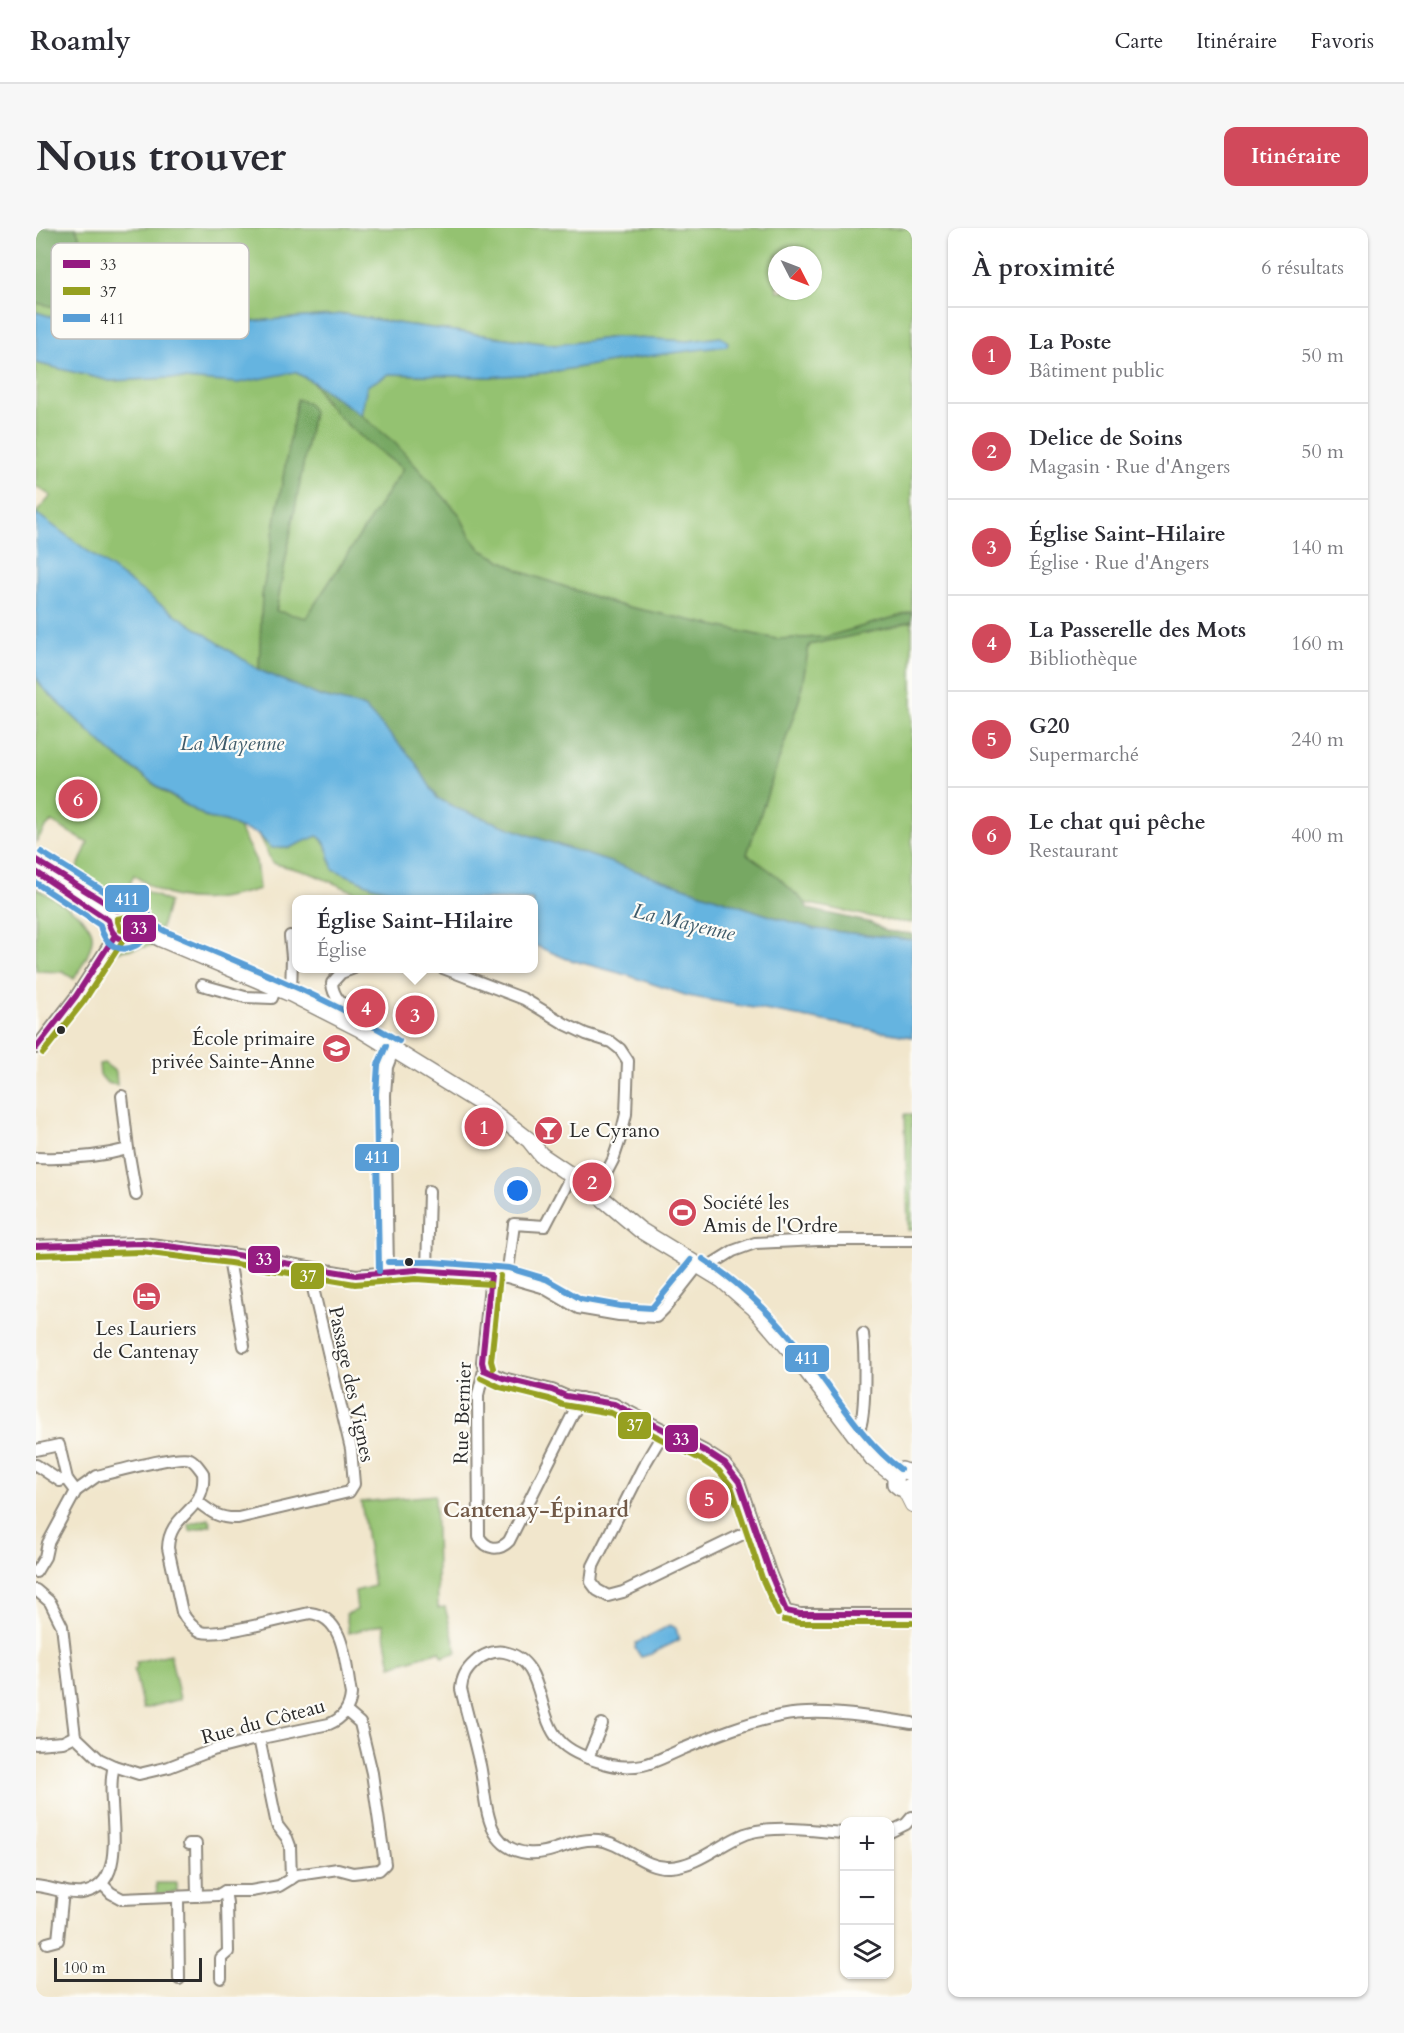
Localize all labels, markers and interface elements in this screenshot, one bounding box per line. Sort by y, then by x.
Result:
text: Roamly [30,22,131,60]
text: Carte [1114,27,1163,56]
text: Itinéraire [1196,27,1277,56]
text: Favoris [1310,27,1374,56]
button: Itinéraire [1224,127,1368,186]
text: Nous trouver [36,128,286,185]
legend [51,243,249,339]
north arrow [768,246,822,300]
text: À proximité [972,250,1115,285]
text: 33 [100,254,116,276]
text: 6 résultats [1261,254,1344,281]
text: 37 [100,281,116,303]
text: 411 [100,308,125,330]
text: La Poste [1029,327,1112,357]
text: 1 [986,342,997,369]
text: 50 m [1301,342,1344,369]
text: Bâtiment public [1029,357,1164,384]
text: Delice de Soins [1029,423,1183,453]
text: 2 [986,438,997,465]
text: 50 m [1301,438,1344,465]
text: Magasin · Rue d'Angers [1029,453,1230,480]
text: Église Saint-Hilaire [1029,519,1226,549]
text: 3 [986,534,997,561]
text: 140 m [1291,534,1344,561]
text: Église · Rue d'Angers [1029,549,1209,576]
text: La Passerelle des Mots [1029,615,1246,645]
text: 4 [986,630,997,657]
text: 160 m [1291,630,1344,657]
text: Bibliothèque [1029,645,1138,672]
text: G20 [1029,711,1069,741]
text: 5 [986,726,997,753]
text: 240 m [1291,726,1344,753]
water label: La Mayenne [180,729,285,758]
text: Supermarché [1029,741,1139,768]
pin: 6 [58,776,98,822]
text: Le chat qui pêche [1029,807,1206,837]
text: 6 [986,822,997,849]
text: 400 m [1291,822,1344,849]
text: Restaurant [1029,837,1118,864]
line badge: 411 [104,884,150,913]
text: 411 [115,889,139,911]
popup [292,895,538,973]
water label: La Mayenne [630,897,739,949]
text: Église Saint-Hilaire [317,906,513,936]
line badge: 33 [122,914,157,943]
text: 33 [131,918,147,940]
text: Église [317,936,367,963]
pin: 4 [346,986,386,1030]
pin: 3 [396,992,434,1038]
unlabelled marker [55,1024,67,1036]
place label: École primaire privée Sainte-Anne [152,1025,315,1075]
school or university icon: École primaire privée Sainte-Anne [320,1033,352,1065]
pin: 1 [464,1104,504,1150]
bar icon: Le Cyrano [532,1114,564,1146]
place label: Le Cyrano [569,1117,660,1144]
line badge: 411 [354,1143,400,1172]
text: 411 [365,1147,389,1169]
pin: 2 [572,1160,612,1204]
your location [503,1176,532,1205]
place label: Société les Amis de l'Ordre [703,1189,838,1239]
sports icon: Société les Amis de l'Ordre [666,1197,698,1229]
line badge: 33 [247,1245,281,1274]
text: 33 [256,1249,272,1271]
unlabelled marker [403,1256,415,1268]
line badge: 37 [290,1262,325,1290]
text: 37 [300,1266,316,1288]
hotel icon: Les Lauriers de Cantenay [130,1281,162,1313]
street label: Passage des Vignes [322,1304,381,1464]
place label: Les Lauriers de Cantenay [93,1315,200,1365]
line badge: 411 [784,1344,830,1373]
text: 411 [795,1348,819,1370]
street label: Rue Bernier [447,1361,478,1465]
line badge: 37 [617,1411,652,1440]
text: 37 [627,1415,643,1437]
line badge: 33 [664,1424,699,1453]
text: 33 [673,1429,689,1451]
pin: 5 [690,1476,728,1522]
district label: Cantenay-Épinard [443,1495,630,1525]
street label: Rue du Côteau [198,1692,328,1751]
map controls [840,1817,894,1979]
button: + [840,1817,894,1871]
button: − [840,1871,894,1925]
button: layers [840,1925,894,1979]
scale bar [54,1955,202,1982]
text: 100 m [63,1957,105,1979]

